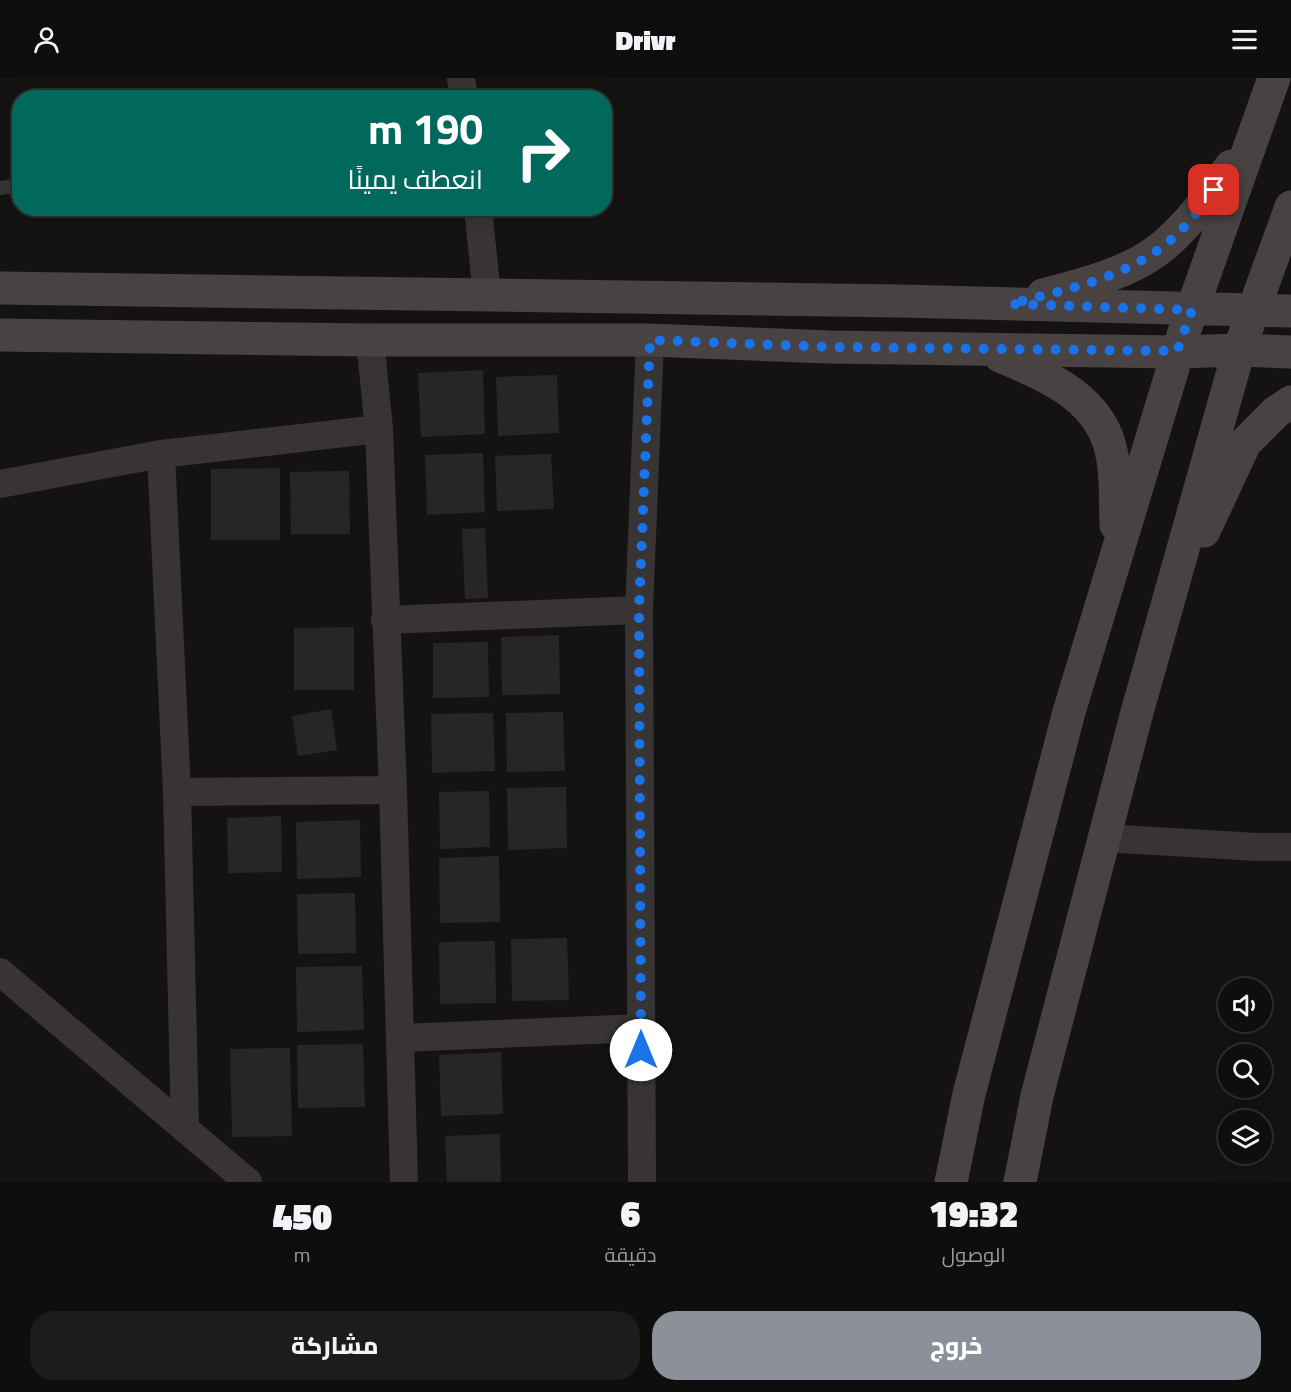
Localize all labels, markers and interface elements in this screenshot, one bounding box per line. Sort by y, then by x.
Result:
text: Drivr [616,19,675,60]
icon: person [30,23,63,56]
icon: menu [1228,23,1261,56]
text: 190 m [368,96,483,160]
icon: right [504,114,582,192]
text: انعطف يمينًا [347,158,483,199]
pin [1188,164,1239,215]
icon: arrive [1197,173,1230,206]
map controls [1218,978,1272,1164]
button: sound [1218,978,1272,1032]
position arrow [609,1018,673,1082]
button: search [1218,1044,1272,1098]
button: layers [1218,1110,1272,1164]
text: 6 [621,1186,640,1241]
text: 19:32 [929,1186,1019,1241]
text: 450 [273,1189,332,1244]
text: m [294,1239,311,1270]
text: دقيقة [604,1239,656,1270]
text: الوصول [942,1239,1006,1270]
button: مشاركة [30,1311,640,1380]
button: خروج [652,1311,1261,1380]

